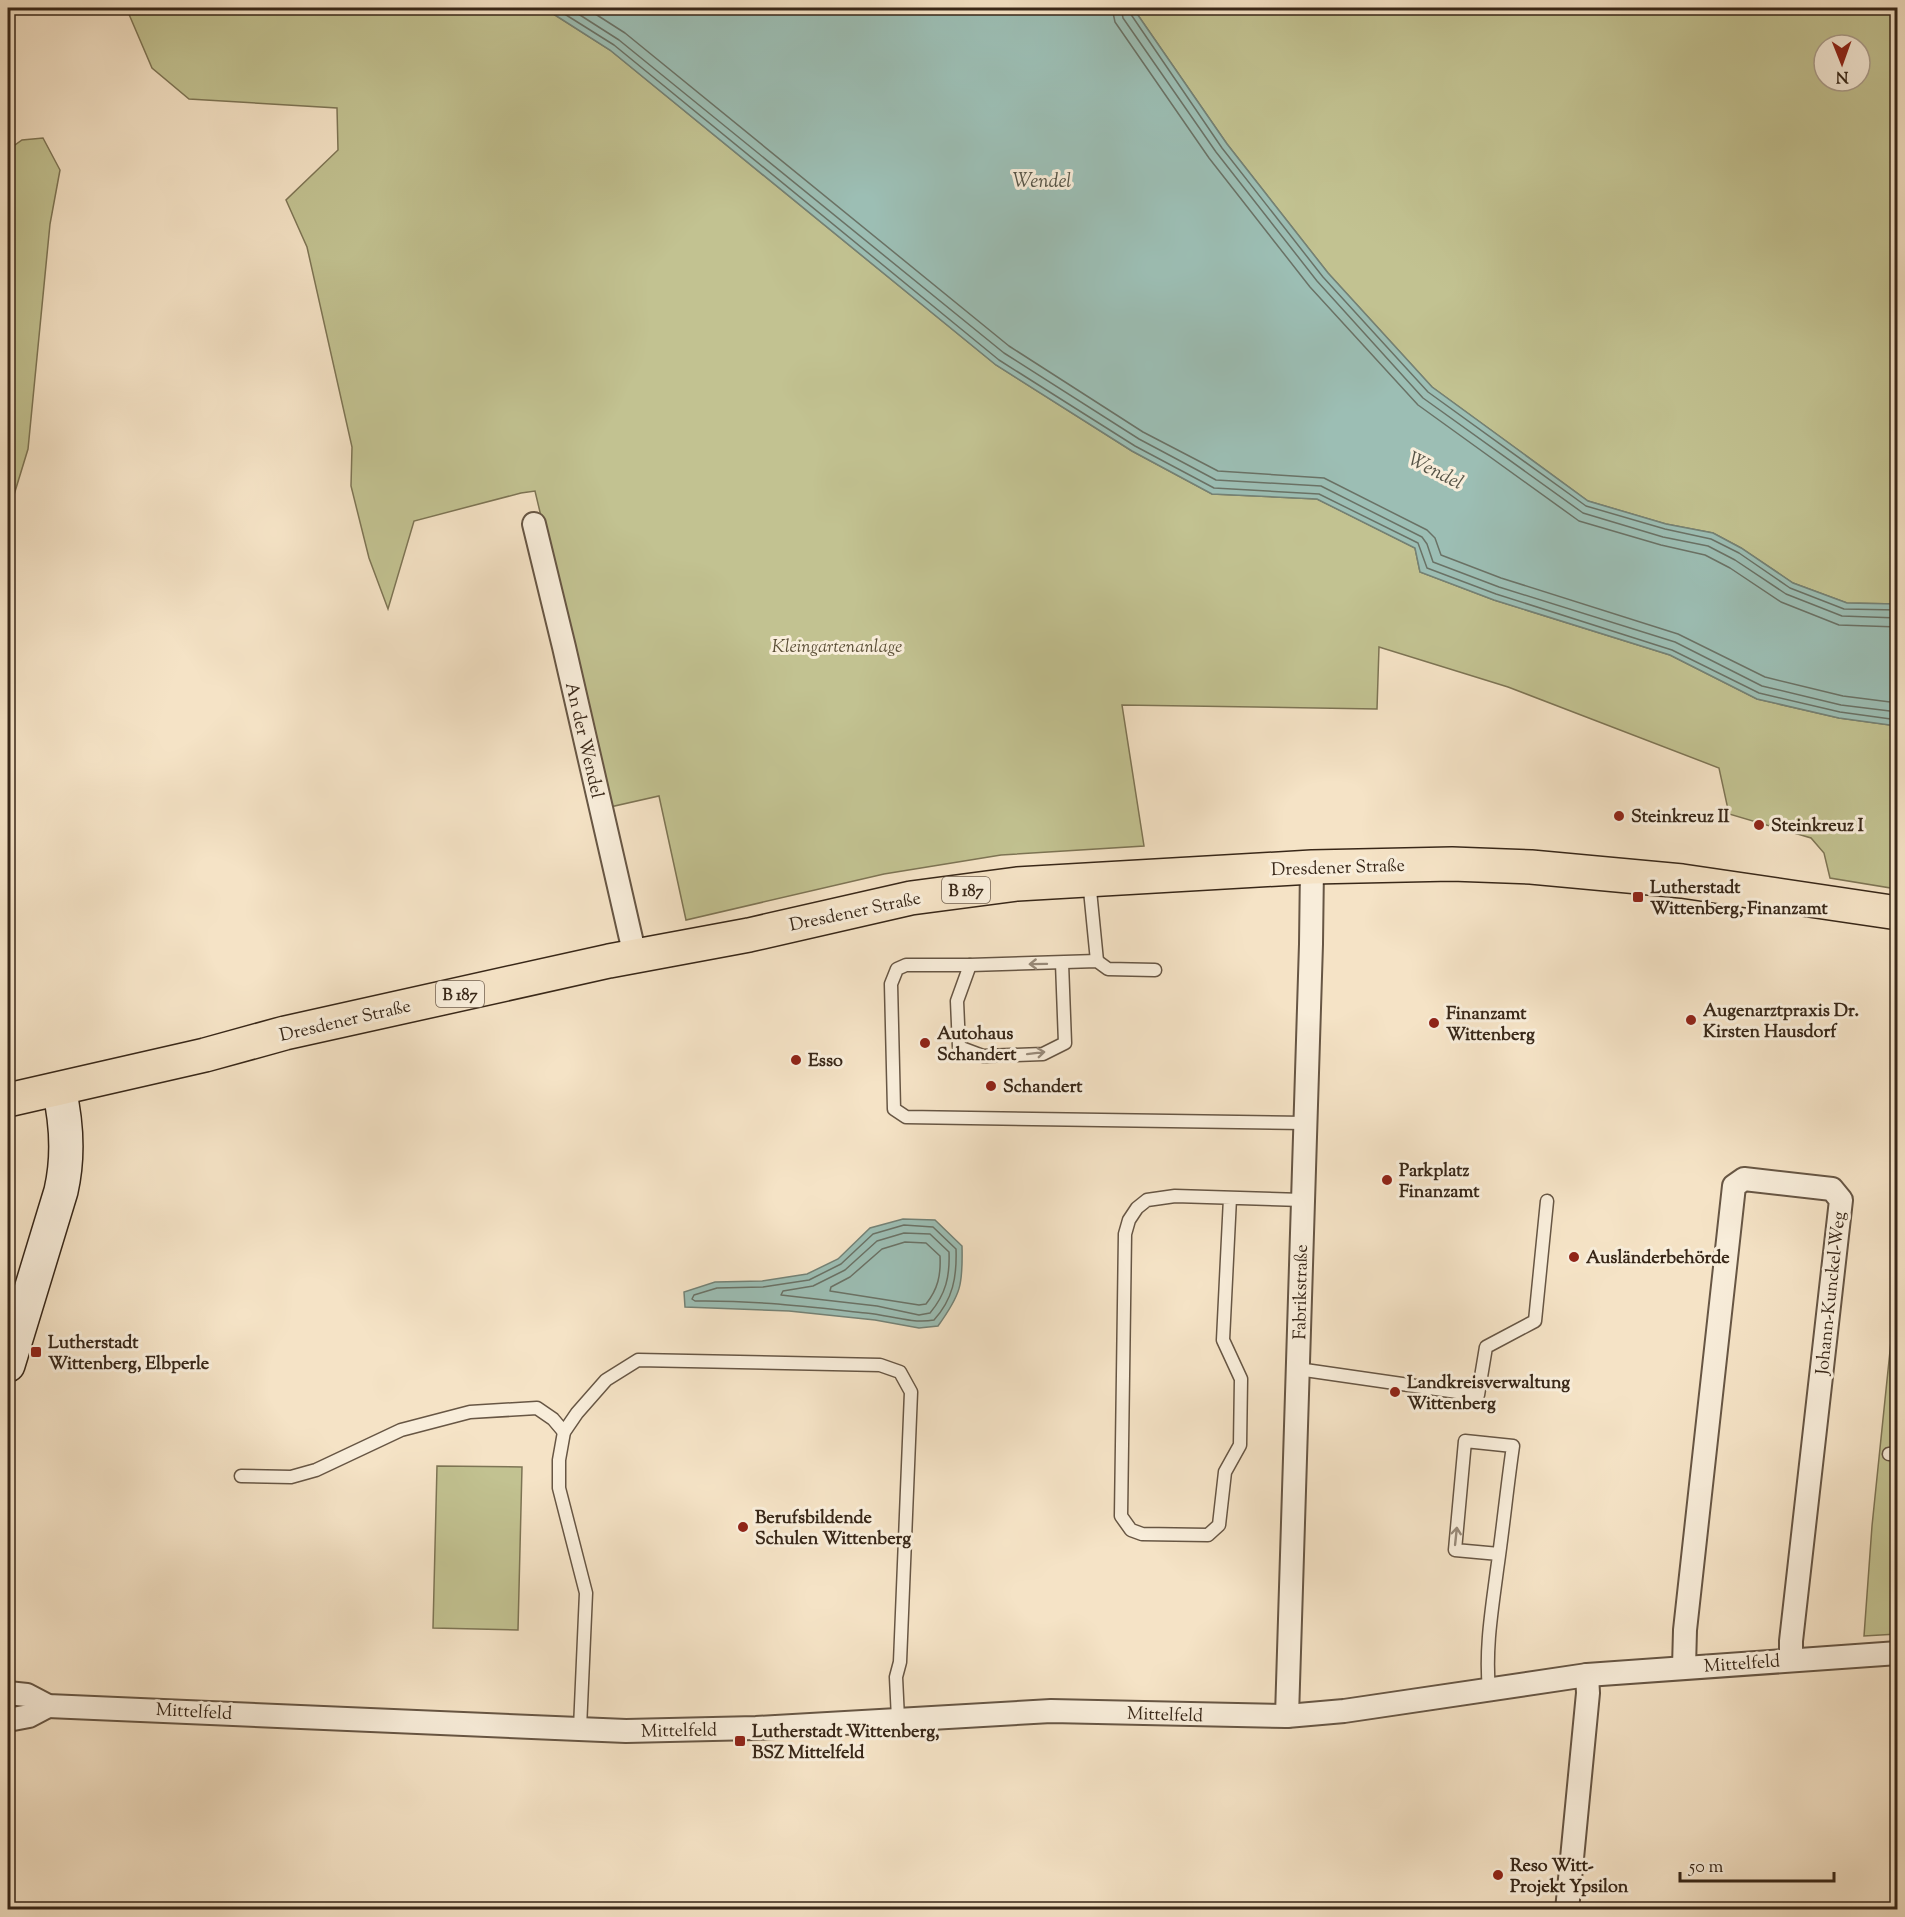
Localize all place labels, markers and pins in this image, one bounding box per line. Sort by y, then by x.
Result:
place label: Steinkreuz II [1631,805,1730,831]
marker: Steinkreuz II [1612,809,1626,823]
place label: Steinkreuz I [1771,814,1864,840]
marker: Steinkreuz I [1752,818,1766,832]
place label: Lutherstadt Wittenberg, Finanzamt [1650,876,1828,923]
marker: Lutherstadt Wittenberg, Finanzamt [1631,890,1645,904]
place label: Augenarztpraxis Dr. Kirsten Hausdorf [1703,999,1859,1046]
place label: Finanzamt Wittenberg [1446,1002,1535,1049]
marker: Augenarztpraxis Dr. Kirsten Hausdorf [1684,1013,1698,1027]
marker: Finanzamt Wittenberg [1427,1016,1441,1030]
place label: Autohaus Schandert [937,1022,1017,1069]
marker: Autohaus Schandert [918,1036,932,1050]
place label: Esso [808,1049,843,1075]
marker: Esso [789,1053,803,1067]
place label: Schandert [1003,1075,1083,1101]
marker: Schandert [984,1079,998,1093]
place label: Parkplatz Finanzamt [1399,1159,1480,1206]
marker: Parkplatz Finanzamt [1380,1173,1394,1187]
place label: Ausländerbehörde [1586,1246,1730,1272]
marker: Ausländerbehörde [1567,1250,1581,1264]
place label: Lutherstadt Wittenberg, Elbperle [48,1331,210,1378]
marker: Lutherstadt Wittenberg, Elbperle [29,1345,43,1359]
place label: Landkreisverwaltung Wittenberg [1407,1371,1570,1418]
marker: Landkreisverwaltung Wittenberg [1388,1385,1402,1399]
place label: Berufsbildende Schulen Wittenberg [755,1506,911,1553]
marker: Berufsbildende Schulen Wittenberg [736,1520,750,1534]
place label: Lutherstadt Wittenberg, BSZ Mittelfeld [752,1720,940,1767]
marker: Lutherstadt Wittenberg, BSZ Mittelfeld [733,1734,747,1748]
place label: Reso Witt- Projekt Ypsilon [1510,1854,1629,1901]
marker: Reso Witt- Projekt Ypsilon [1491,1868,1505,1882]

